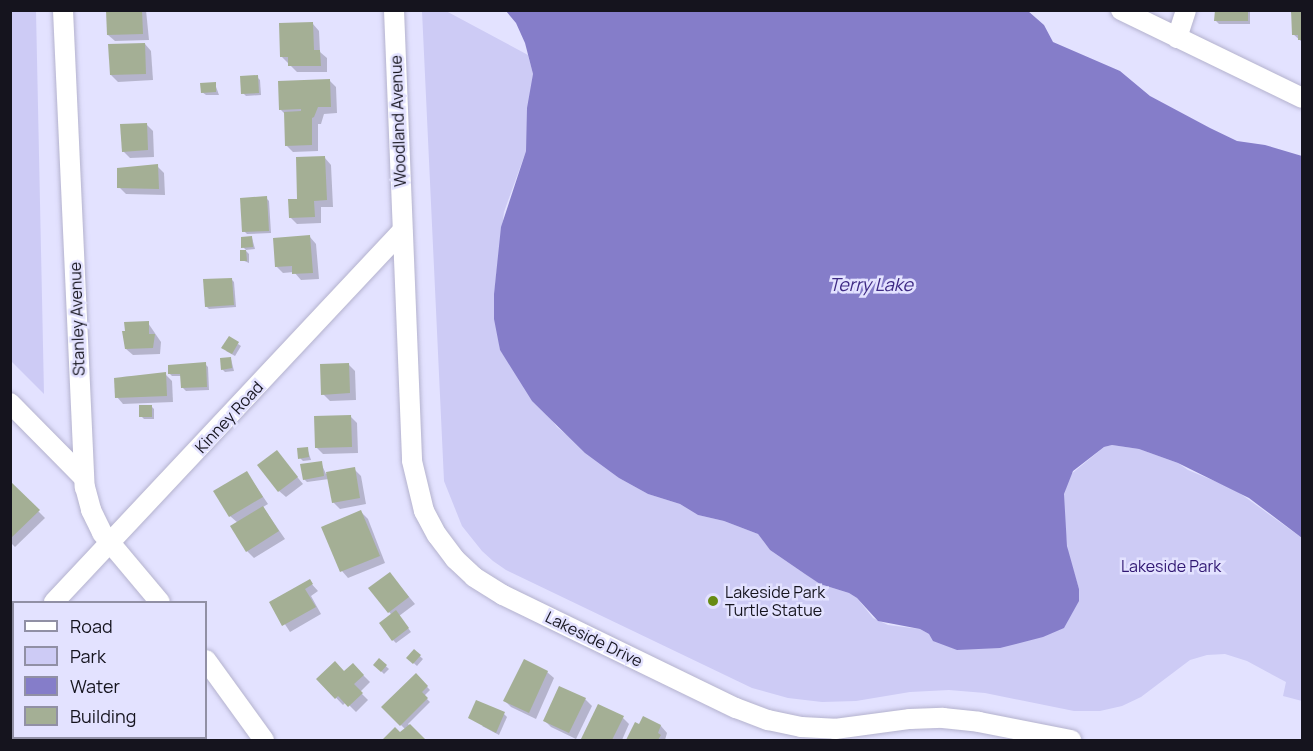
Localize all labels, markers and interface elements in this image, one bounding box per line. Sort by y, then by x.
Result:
street label: Woodland Avenue [386,55,410,187]
street label: Stanley Avenue [65,262,89,376]
water label: Terry Lake [829,273,913,295]
street label: Kinney Road [191,377,267,457]
park label: Lakeside Park [1121,556,1221,576]
place label: Lakeside Park Turtle Statue [725,582,825,620]
marker: Lakeside Park Turtle Statue [706,594,720,608]
legend [12,601,207,739]
street label: Lakeside Drive [542,607,646,671]
text: Road [70,614,113,638]
text: Park [70,644,106,668]
text: Water [70,674,120,698]
text: Building [70,704,136,728]

